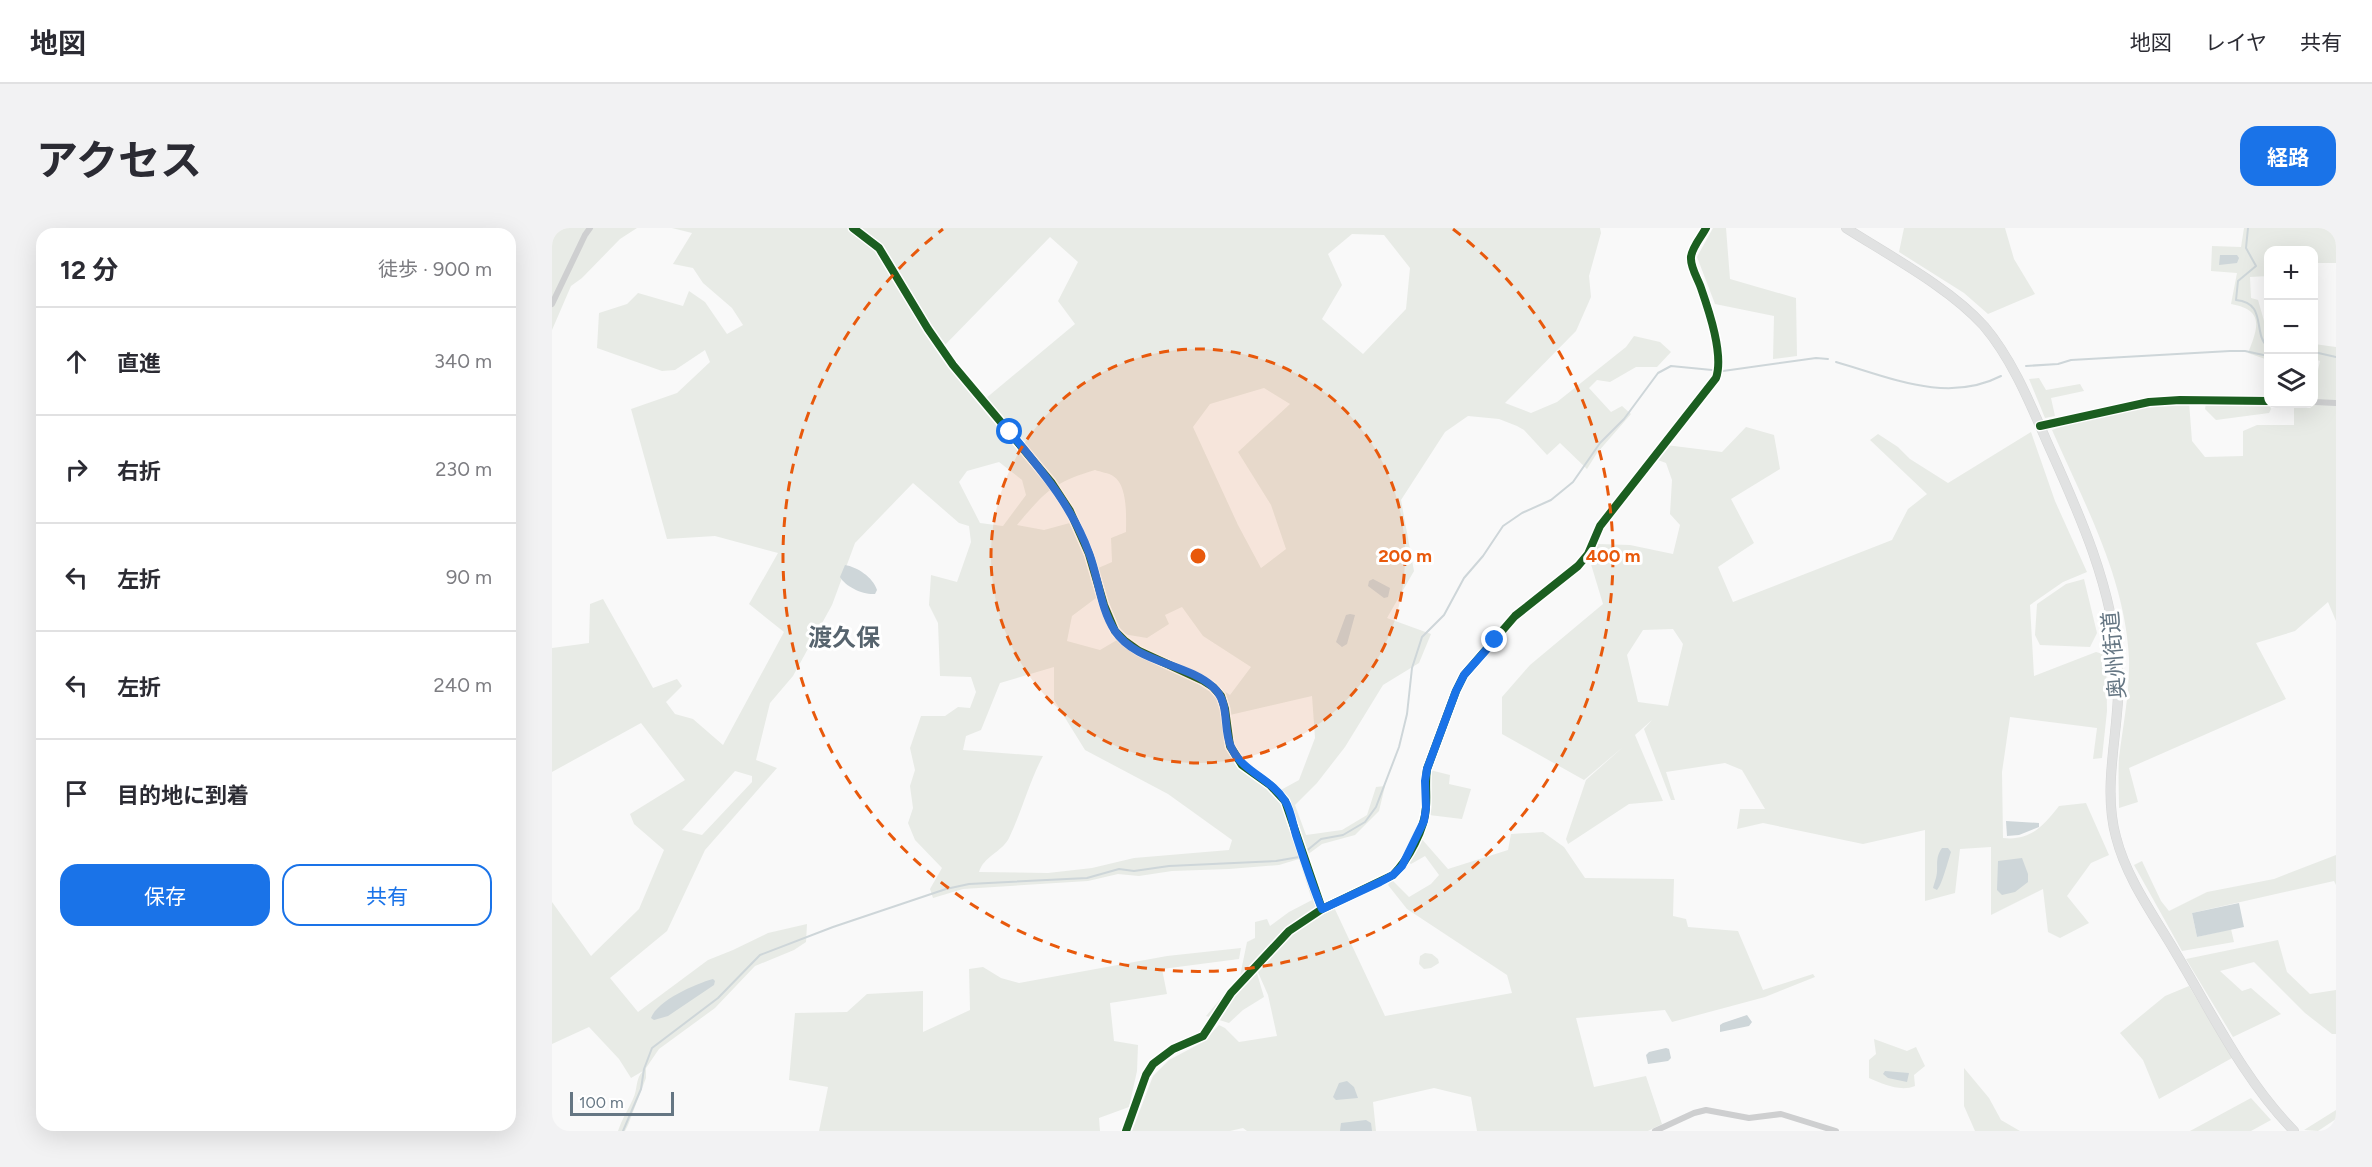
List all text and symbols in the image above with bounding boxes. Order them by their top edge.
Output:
text: 地図 [30,26,86,60]
text: 地図 [2130,30,2172,55]
text: レイヤ [2205,30,2267,55]
text: 共有 [2300,30,2342,55]
button: 経路 [2240,126,2336,186]
text: アクセス [36,135,202,186]
map controls [2264,246,2318,408]
button: + [2264,246,2318,300]
text: 12 分 [60,254,118,286]
text: 徒歩 · 900 m [378,257,492,281]
button: − [2264,300,2318,354]
icon: ahead [60,345,93,378]
text: 340 m [434,349,492,373]
text: 直進 [117,350,161,377]
button: layers [2264,354,2318,408]
route start [996,418,1022,444]
icon: right [60,453,93,486]
text: 230 m [435,457,492,481]
text: 右折 [117,458,161,485]
text: 200 m [1378,545,1432,567]
text: 400 m [1586,545,1640,567]
centre of rings [1188,546,1208,566]
icon: left [60,561,93,594]
text: 90 m [446,565,492,589]
text: 左折 [117,566,161,593]
street label: 奥州街道 [2097,610,2131,700]
district label: 渡久保 [808,623,880,652]
route end [1481,626,1507,652]
icon: left [60,669,93,702]
text: 240 m [434,673,492,697]
text: 左折 [117,674,161,701]
icon: arrive [60,777,93,810]
text: 目的地に到着 [117,782,249,809]
button: 保存 [60,864,270,926]
button: 共有 [282,864,492,926]
scale bar [570,1089,674,1116]
text: 100 m [579,1093,624,1112]

